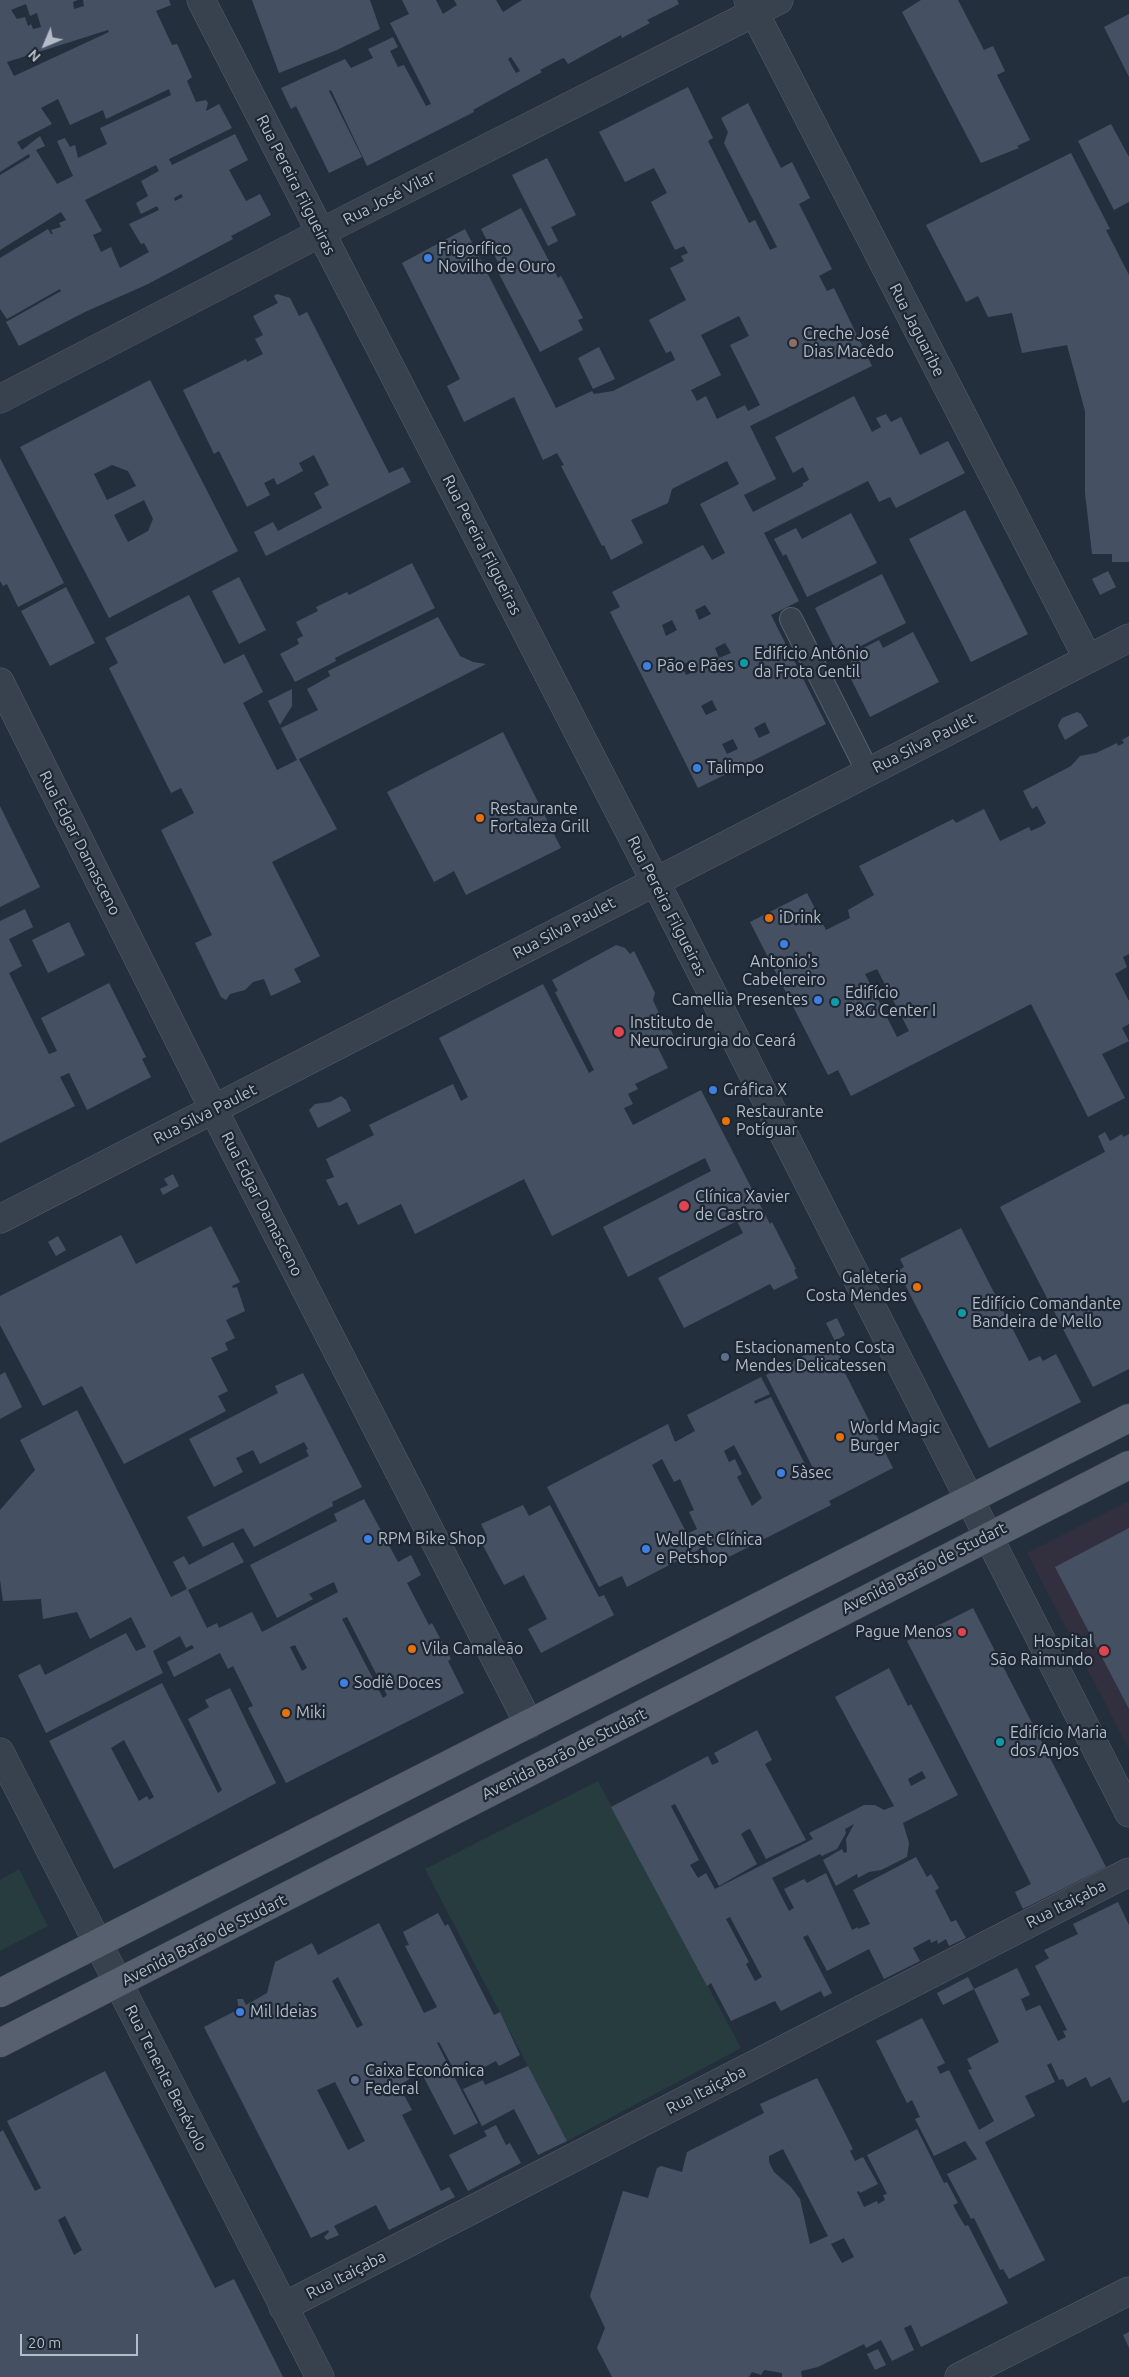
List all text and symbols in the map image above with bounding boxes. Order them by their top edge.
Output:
north arrow [20,20,70,70]
text: N [25,46,44,65]
street label: Rua Pereira Filgueiras [252,112,340,258]
street label: Rua José Vilar [340,167,438,229]
place label: Frigorífico Novilho de Ouro [438,239,556,277]
marker: Frigorífico Novilho de Ouro [422,252,434,264]
street label: Rua Jaguaribe [885,280,949,380]
place label: Creche José Dias Macêdo [803,324,894,362]
marker: Creche José Dias Macêdo [787,337,799,349]
street label: Rua Pereira Filgueiras [438,472,526,618]
place label: Edifício Antônio da Frota Gentil [754,644,869,682]
place label: Pão e Pães [657,656,734,676]
marker: Edifício Antônio da Frota Gentil [738,657,750,669]
marker: Pão e Pães [641,660,653,672]
street label: Rua Silva Paulet [869,709,979,777]
place label: Talimpo [707,758,764,778]
marker: Talimpo [691,762,703,774]
street label: Rua Edgar Damasceno [35,768,125,918]
place label: Restaurante Fortaleza Grill [490,799,589,837]
marker: Restaurante Fortaleza Grill [474,812,486,824]
street label: Rua Pereira Filgueiras [623,833,711,979]
street label: Rua Silva Paulet [510,893,618,963]
place label: iDrink [779,908,821,928]
marker: iDrink [763,912,775,924]
marker: Antonio's Cabelereiro [778,938,790,950]
place label: Antonio's Cabelereiro [742,952,826,990]
place label: Edifício P&G Center I [845,983,936,1021]
place label: Camellia Presentes [672,990,808,1010]
marker: Camellia Presentes [812,994,824,1006]
marker: Edifício P&G Center I [829,996,841,1008]
place label: Instituto de Neurocirurgia do Ceará [630,1013,796,1051]
marker: Instituto de Neurocirurgia do Ceará [612,1025,626,1039]
street label: Rua Silva Paulet [150,1080,260,1148]
place label: Gráfica X [723,1080,787,1100]
marker: Gráfica X [707,1084,719,1096]
place label: Restaurante Potíguar [736,1102,824,1140]
marker: Restaurante Potíguar [720,1115,732,1127]
street label: Rua Edgar Damasceno [217,1129,307,1279]
place label: Clínica Xavier de Castro [695,1187,790,1225]
marker: Clínica Xavier de Castro [677,1199,691,1213]
place label: Galeteria Costa Mendes [806,1268,907,1306]
marker: Galeteria Costa Mendes [911,1281,923,1293]
place label: Edifício Comandante Bandeira de Mello [972,1294,1121,1332]
marker: Edifício Comandante Bandeira de Mello [956,1307,968,1319]
place label: Estacionamento Costa Mendes Delicatessen [735,1338,895,1376]
marker: Estacionamento Costa Mendes Delicatessen [719,1351,731,1363]
place label: World Magic Burger [850,1418,940,1456]
marker: World Magic Burger [834,1431,846,1443]
place label: 5àsec [791,1463,831,1483]
marker: 5àsec [775,1467,787,1479]
street label: Avenida Barão de Studart [838,1518,1010,1618]
place label: RPM Bike Shop [378,1529,486,1549]
place label: Wellpet Clínica e Petshop [656,1530,762,1568]
marker: RPM Bike Shop [362,1533,374,1545]
marker: Wellpet Clínica e Petshop [640,1543,652,1555]
place label: Pague Menos [855,1622,952,1642]
marker: Pague Menos [956,1626,968,1638]
place label: Hospital São Raimundo [991,1632,1093,1670]
place label: Vila Camaleão [422,1639,523,1659]
marker: Vila Camaleão [406,1643,418,1655]
marker: Hospital São Raimundo [1097,1644,1111,1658]
place label: Sodiê Doces [354,1673,441,1693]
marker: Sodiê Doces [338,1677,350,1689]
place label: Miki [296,1703,326,1723]
street label: Avenida Barão de Studart [478,1704,650,1804]
marker: Miki [280,1707,292,1719]
place label: Edifício Maria dos Anjos [1010,1723,1107,1761]
marker: Edifício Maria dos Anjos [994,1736,1006,1748]
street label: Rua Itaiçaba [1023,1876,1109,1932]
street label: Avenida Barão de Studart [118,1890,290,1990]
street label: Rua Tenente Benévolo [121,2002,211,2154]
place label: Mil Ideias [250,2002,317,2022]
marker: Mil Ideias [234,2006,246,2018]
place label: Caixa Econômica Federal [365,2061,484,2099]
street label: Rua Itaiçaba [663,2062,749,2118]
marker: Caixa Econômica Federal [349,2074,361,2086]
street label: Rua Itaiçaba [303,2247,389,2303]
scale bar [22,2324,140,2356]
text: 20 m [28,2334,61,2351]

